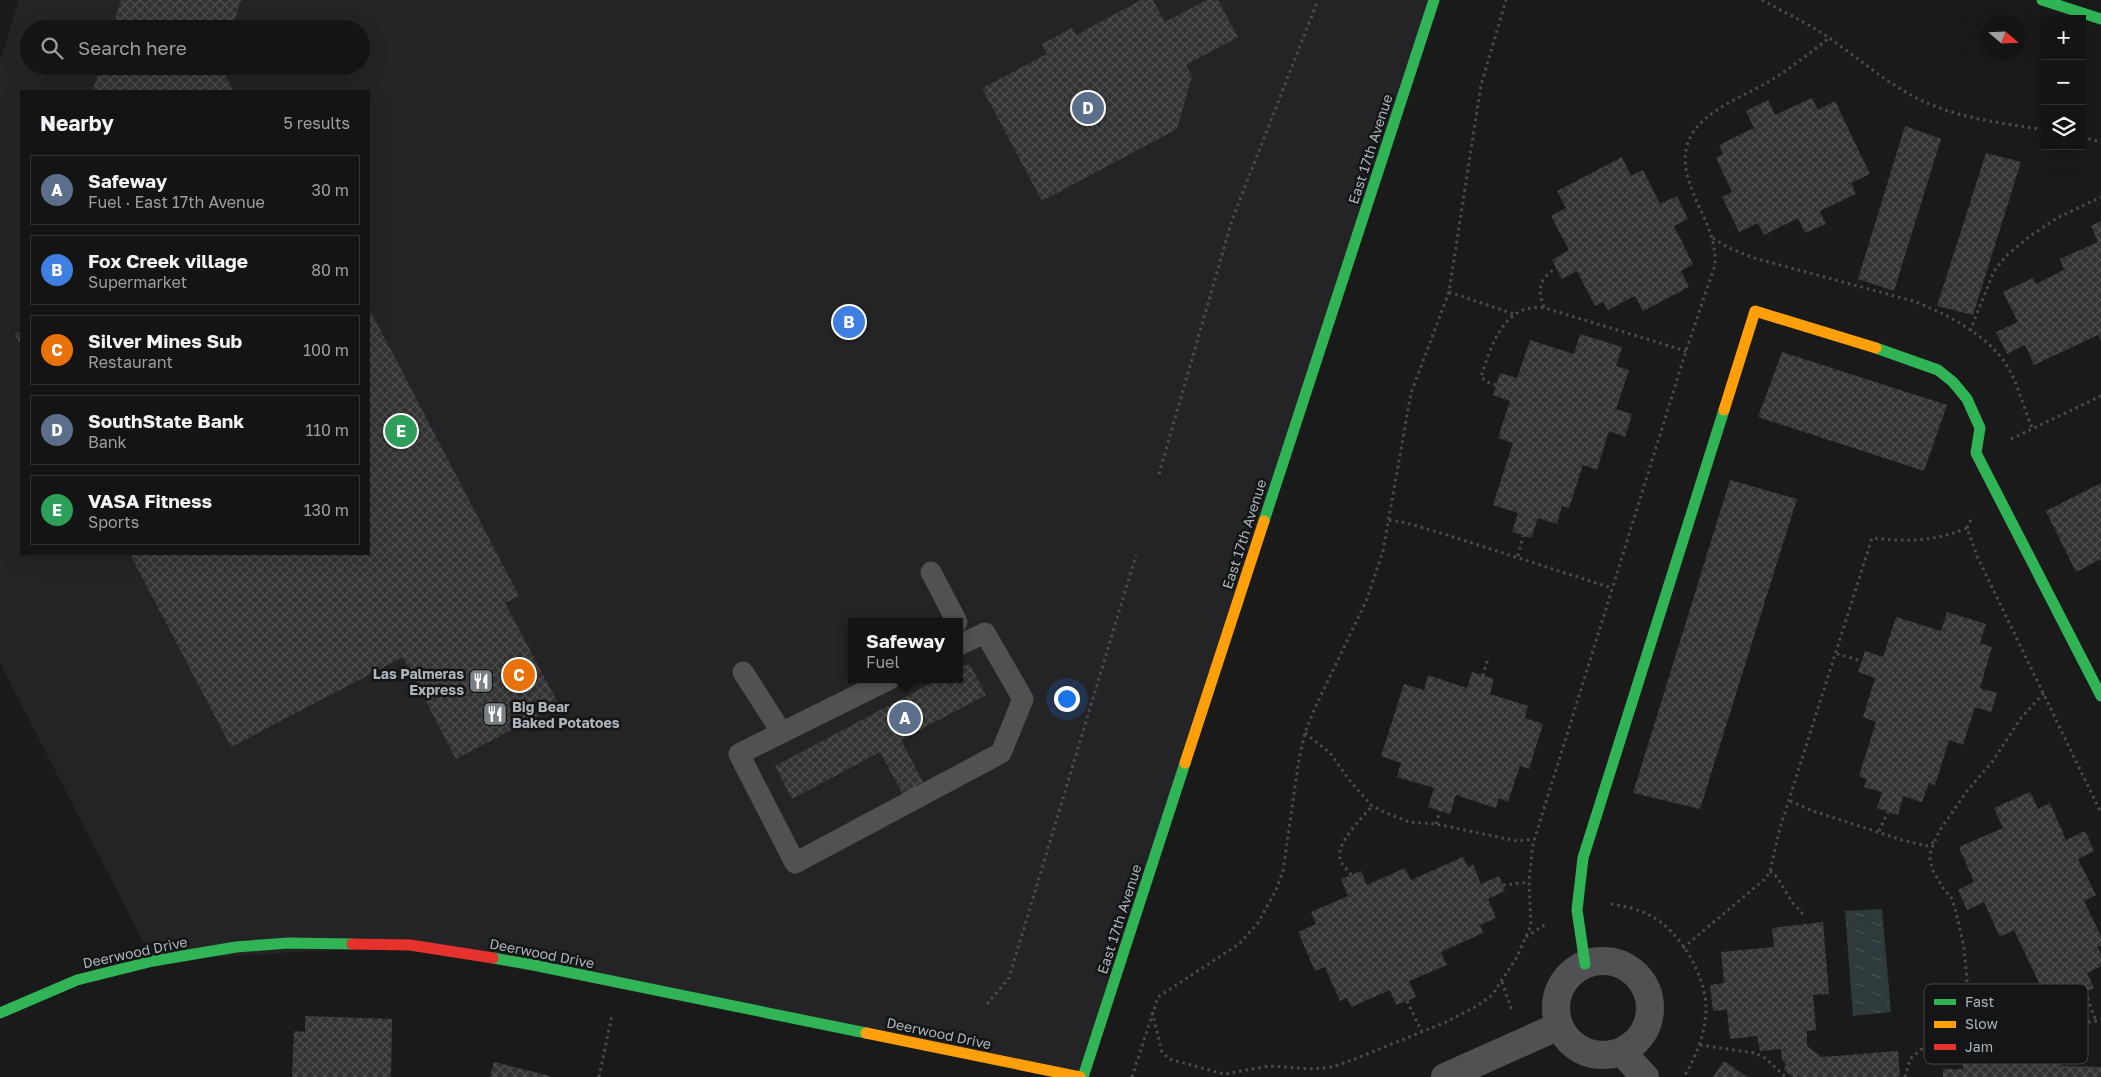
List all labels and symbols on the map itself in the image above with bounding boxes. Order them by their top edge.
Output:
north arrow [1981,15,2026,60]
pin: D [1072,89,1104,127]
street label: East 17th Avenue [1344,92,1396,206]
pin: B [833,303,865,341]
pin: E [385,412,417,450]
street label: East 17th Avenue [1218,477,1270,591]
pin: C [503,656,535,694]
place label: Las Palmeras Express [373,665,464,698]
restaurant icon: Las Palmeras Express [468,668,494,694]
your location [1054,686,1080,712]
place label: Big Bear Baked Potatoes [512,698,620,731]
pin: A [889,699,921,737]
restaurant icon: Big Bear Baked Potatoes [482,701,508,727]
street label: East 17th Avenue [1093,862,1145,976]
street label: Deerwood Drive [81,933,189,971]
street label: Deerwood Drive [488,934,596,972]
legend [1924,984,2088,1064]
text: Fast [1965,993,1994,1010]
street label: Deerwood Drive [885,1014,993,1052]
text: Slow [1965,1015,1998,1032]
text: Jam [1965,1038,1993,1055]

